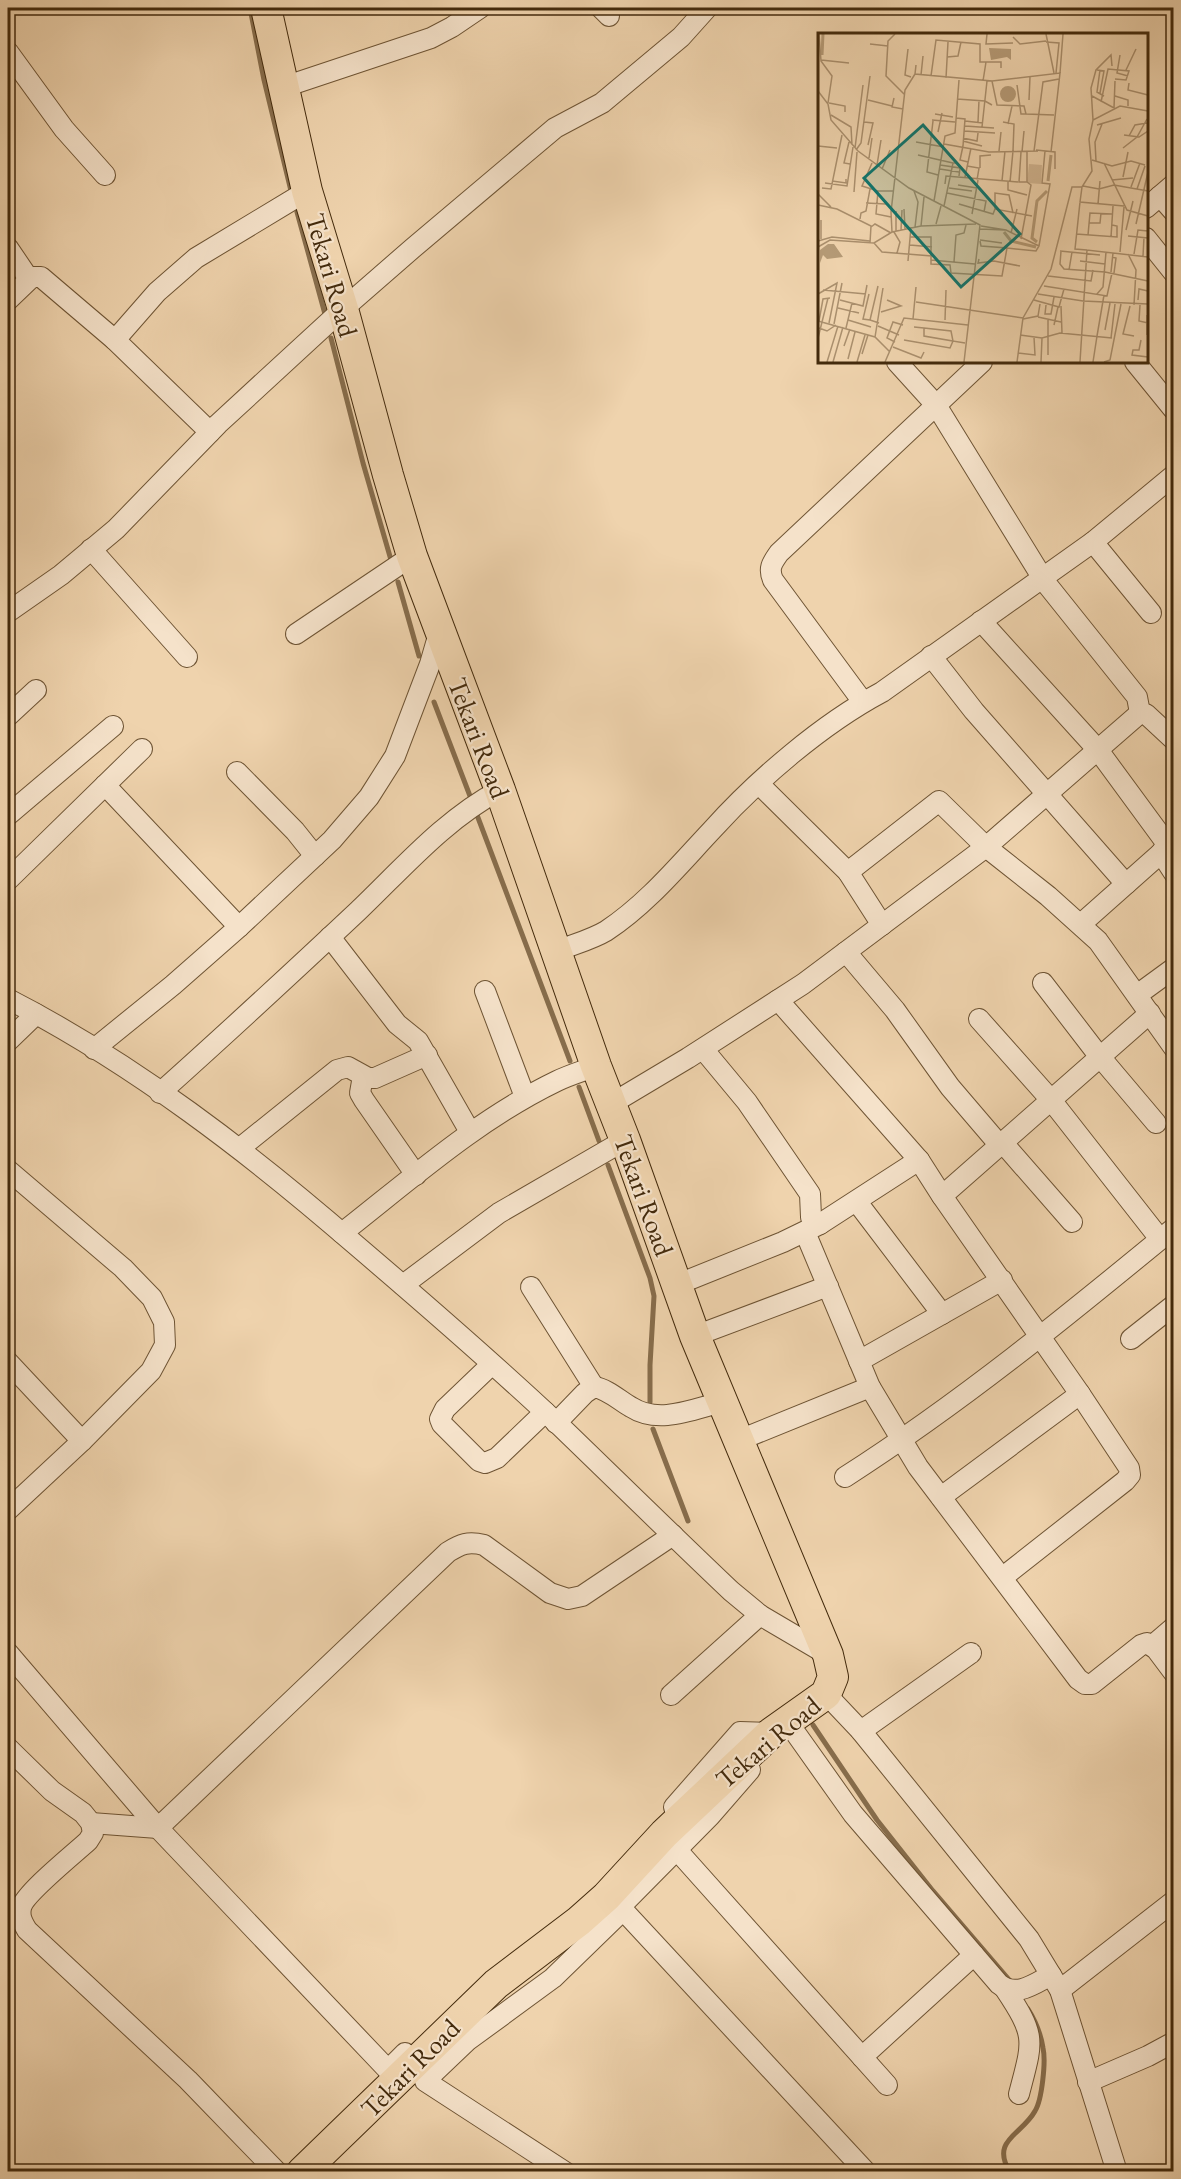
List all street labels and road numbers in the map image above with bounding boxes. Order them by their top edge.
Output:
street label: Tekari Road [298,209,366,341]
street label: Tekari Road [440,673,518,804]
street label: Tekari Road [606,1129,682,1261]
street label: Tekari Road [708,1688,828,1796]
street label: Tekari Road [353,2011,467,2125]

